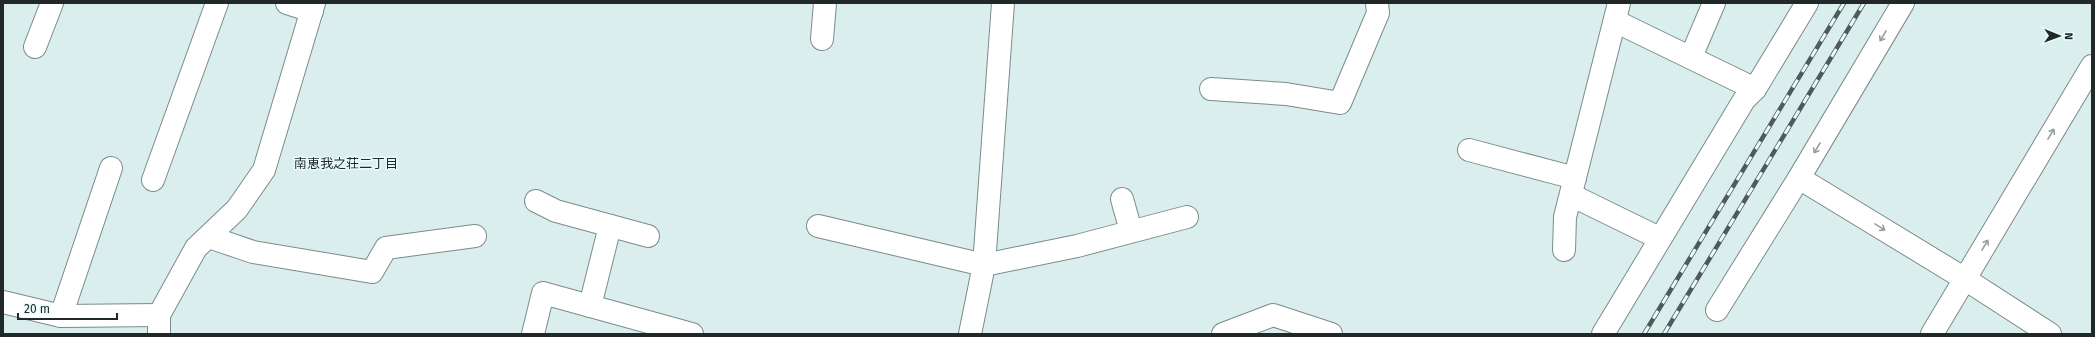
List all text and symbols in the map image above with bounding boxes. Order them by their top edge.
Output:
north arrow [2039,16,2079,56]
one-way arrow [1879,30,1887,42]
text: N [2062,32,2075,40]
one-way arrow [2048,128,2056,140]
one-way arrow [1812,142,1820,154]
district label: 南恵我之荘二丁目 [294,156,398,171]
one-way arrow [1874,224,1886,232]
one-way arrow [1981,239,1989,251]
scale bar [18,295,117,321]
text: 20 m [24,302,50,316]

